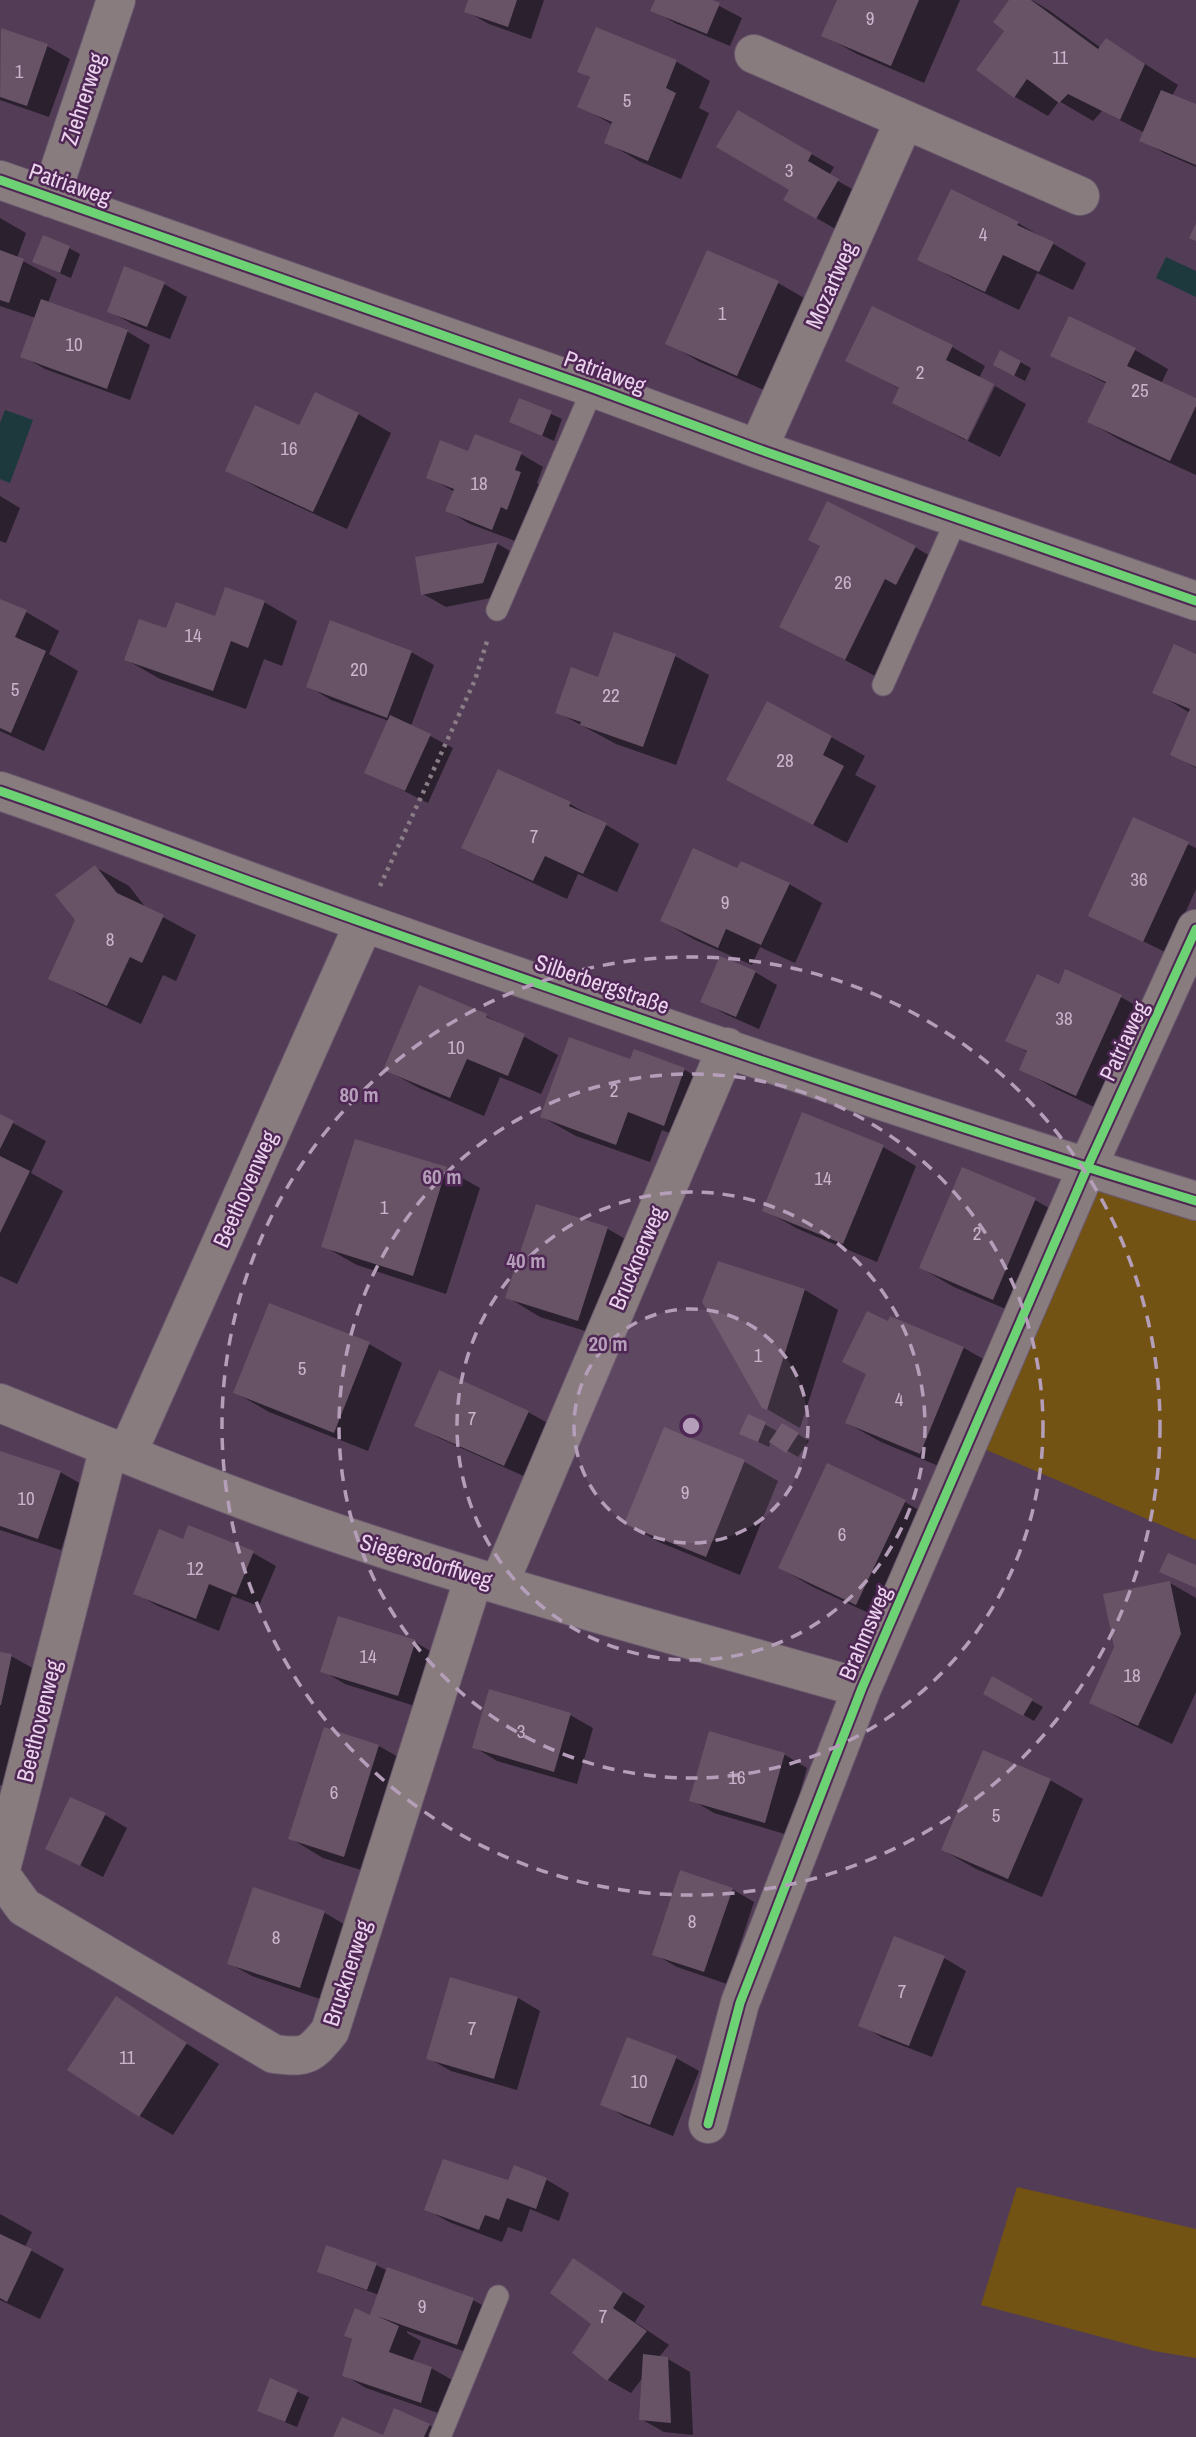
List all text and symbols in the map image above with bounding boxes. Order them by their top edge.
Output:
house number: 9 [866,5,874,31]
house number: 11 [1052,44,1068,70]
street label: Ziehrerweg [53,48,112,149]
house number: 1 [15,58,24,84]
house number: 5 [623,87,632,113]
street label: Patriaweg [25,155,116,212]
house number: 3 [785,157,793,183]
house number: 4 [979,221,988,247]
street label: Mozartweg [798,236,864,333]
house number: 1 [718,300,727,326]
house number: 10 [65,331,83,357]
street label: Patriaweg [560,342,651,401]
house number: 2 [916,359,924,385]
house number: 25 [1131,377,1149,403]
house number: 16 [280,435,298,461]
house number: 18 [470,470,488,496]
house number: 26 [834,569,852,595]
house number: 14 [184,622,202,648]
house number: 20 [350,656,368,682]
house number: 5 [11,676,20,702]
house number: 22 [602,682,620,708]
house number: 28 [776,747,794,773]
house number: 7 [530,823,539,849]
house number: 36 [1130,866,1148,892]
house number: 9 [721,889,729,915]
house number: 8 [106,926,114,952]
street label: Silberbergstraße [531,946,674,1021]
street label: Patriaweg [1092,995,1156,1086]
house number: 38 [1055,1005,1073,1031]
house number: 10 [447,1034,465,1060]
house number: 2 [610,1077,618,1103]
text: 80 m [339,1080,379,1109]
street label: Beethovenweg [205,1125,284,1252]
text: 60 m [422,1162,462,1191]
house number: 14 [814,1165,832,1191]
house number: 1 [380,1194,389,1220]
street label: Brucknerweg [601,1201,673,1315]
house number: 2 [973,1220,981,1246]
text: 40 m [506,1246,546,1275]
text: 20 m [588,1329,628,1358]
house number: 1 [754,1342,763,1368]
house number: 5 [298,1355,307,1381]
house number: 4 [895,1386,904,1412]
house number: 7 [468,1405,477,1431]
centre of rings [679,1414,703,1438]
house number: 9 [681,1479,689,1505]
house number: 10 [17,1485,35,1511]
house number: 6 [838,1521,846,1547]
street label: Siegersdorffweg [356,1526,497,1596]
house number: 12 [186,1555,204,1581]
street label: Brahmsweg [831,1580,898,1685]
house number: 14 [359,1643,377,1669]
street label: Beethovenweg [8,1656,69,1785]
house number: 18 [1123,1662,1141,1688]
house number: 3 [517,1718,525,1744]
house number: 16 [728,1764,746,1790]
house number: 6 [330,1779,338,1805]
house number: 5 [992,1802,1001,1828]
house number: 8 [688,1908,696,1934]
street label: Brucknerweg [315,1915,378,2030]
house number: 8 [272,1924,280,1950]
house number: 7 [898,1978,907,2004]
house number: 7 [468,2015,477,2041]
house number: 11 [119,2044,135,2070]
house number: 10 [630,2068,648,2094]
house number: 9 [418,2293,426,2319]
house number: 7 [599,2303,608,2329]

